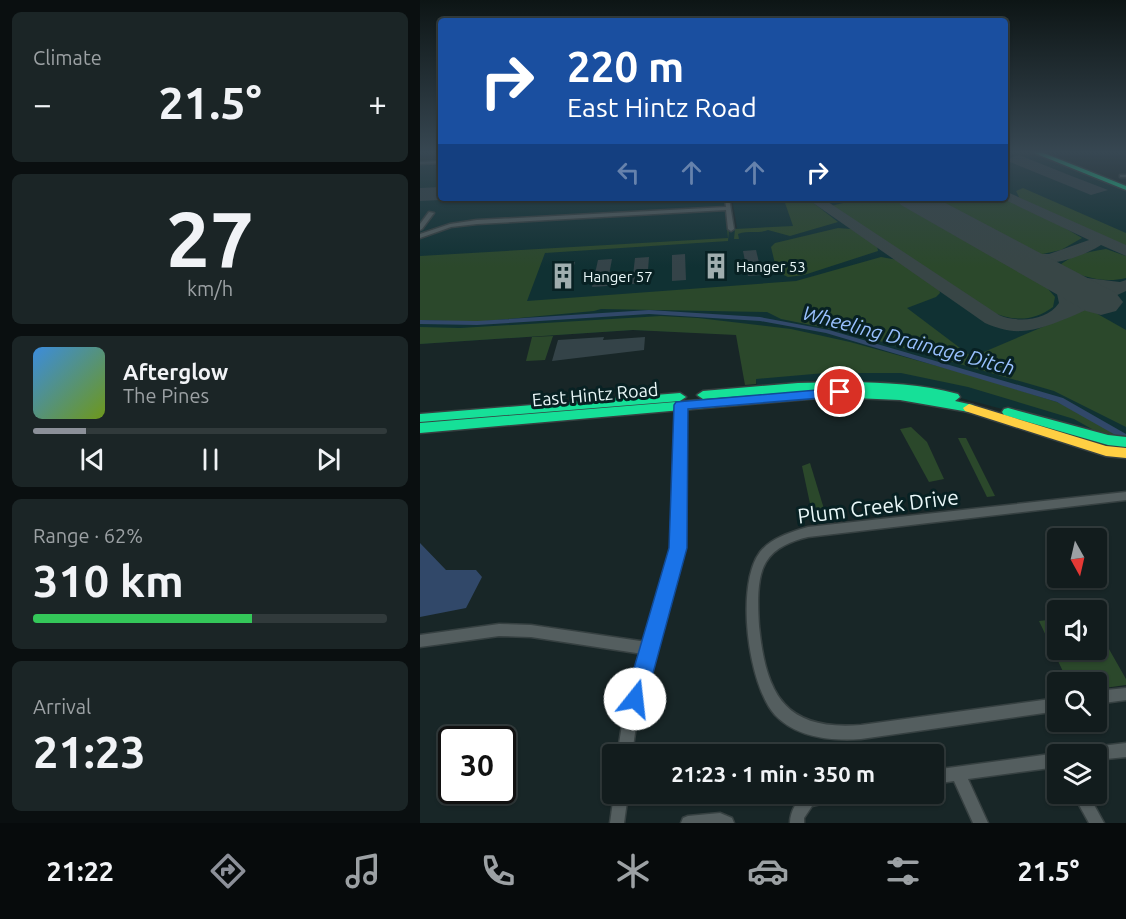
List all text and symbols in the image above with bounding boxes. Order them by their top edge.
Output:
icon: right [468,42,546,120]
text: 220 m [567,43,684,90]
text: Climate [33,46,102,69]
text: 21.5° [158,77,262,128]
text: − [33,85,52,122]
text: + [368,85,387,122]
text: East Hintz Road [567,92,757,122]
icon: left [612,156,645,189]
icon: ahead [675,156,708,189]
icon: ahead [738,156,771,189]
icon: right [801,156,834,189]
text: 27 [166,194,254,282]
building icon: Hanger 53 [701,251,731,281]
place label: Hanger 53 [736,258,806,275]
building icon: Hanger 57 [548,261,578,291]
place label: Hanger 57 [583,268,653,285]
text: km/h [187,277,233,300]
water label: Wheeling Drainage Ditch [801,301,1017,379]
text: Afterglow [123,359,228,384]
pin [814,366,865,417]
icon: arrive [823,375,856,408]
street label: East Hintz Road [531,379,659,409]
text: The Pines [123,384,209,407]
icon: previous [76,443,109,476]
icon: pause [194,443,227,476]
icon: next [312,443,345,476]
street label: Plum Creek Drive [796,484,960,528]
text: Range · 62% [33,524,143,547]
north arrow [1047,528,1107,588]
map controls [1047,528,1107,804]
text: 310 km [33,555,184,606]
button: sound [1047,600,1107,660]
position arrow [603,667,667,731]
button: search [1047,672,1107,732]
text: Arrival [33,695,91,718]
text: 21:23 [33,726,146,777]
speed limit sign: 30 [438,726,516,804]
button: layers [1047,744,1107,804]
text: 21:23 · 1 min · 350 m [671,761,875,786]
icon: directions [207,850,249,892]
icon: music [342,850,384,892]
icon: phone [477,850,519,892]
icon: climate [612,850,654,892]
icon: car [747,850,789,892]
icon: filters [882,850,924,892]
text: 21:22 [47,856,114,886]
text: 21.5° [1018,856,1079,886]

